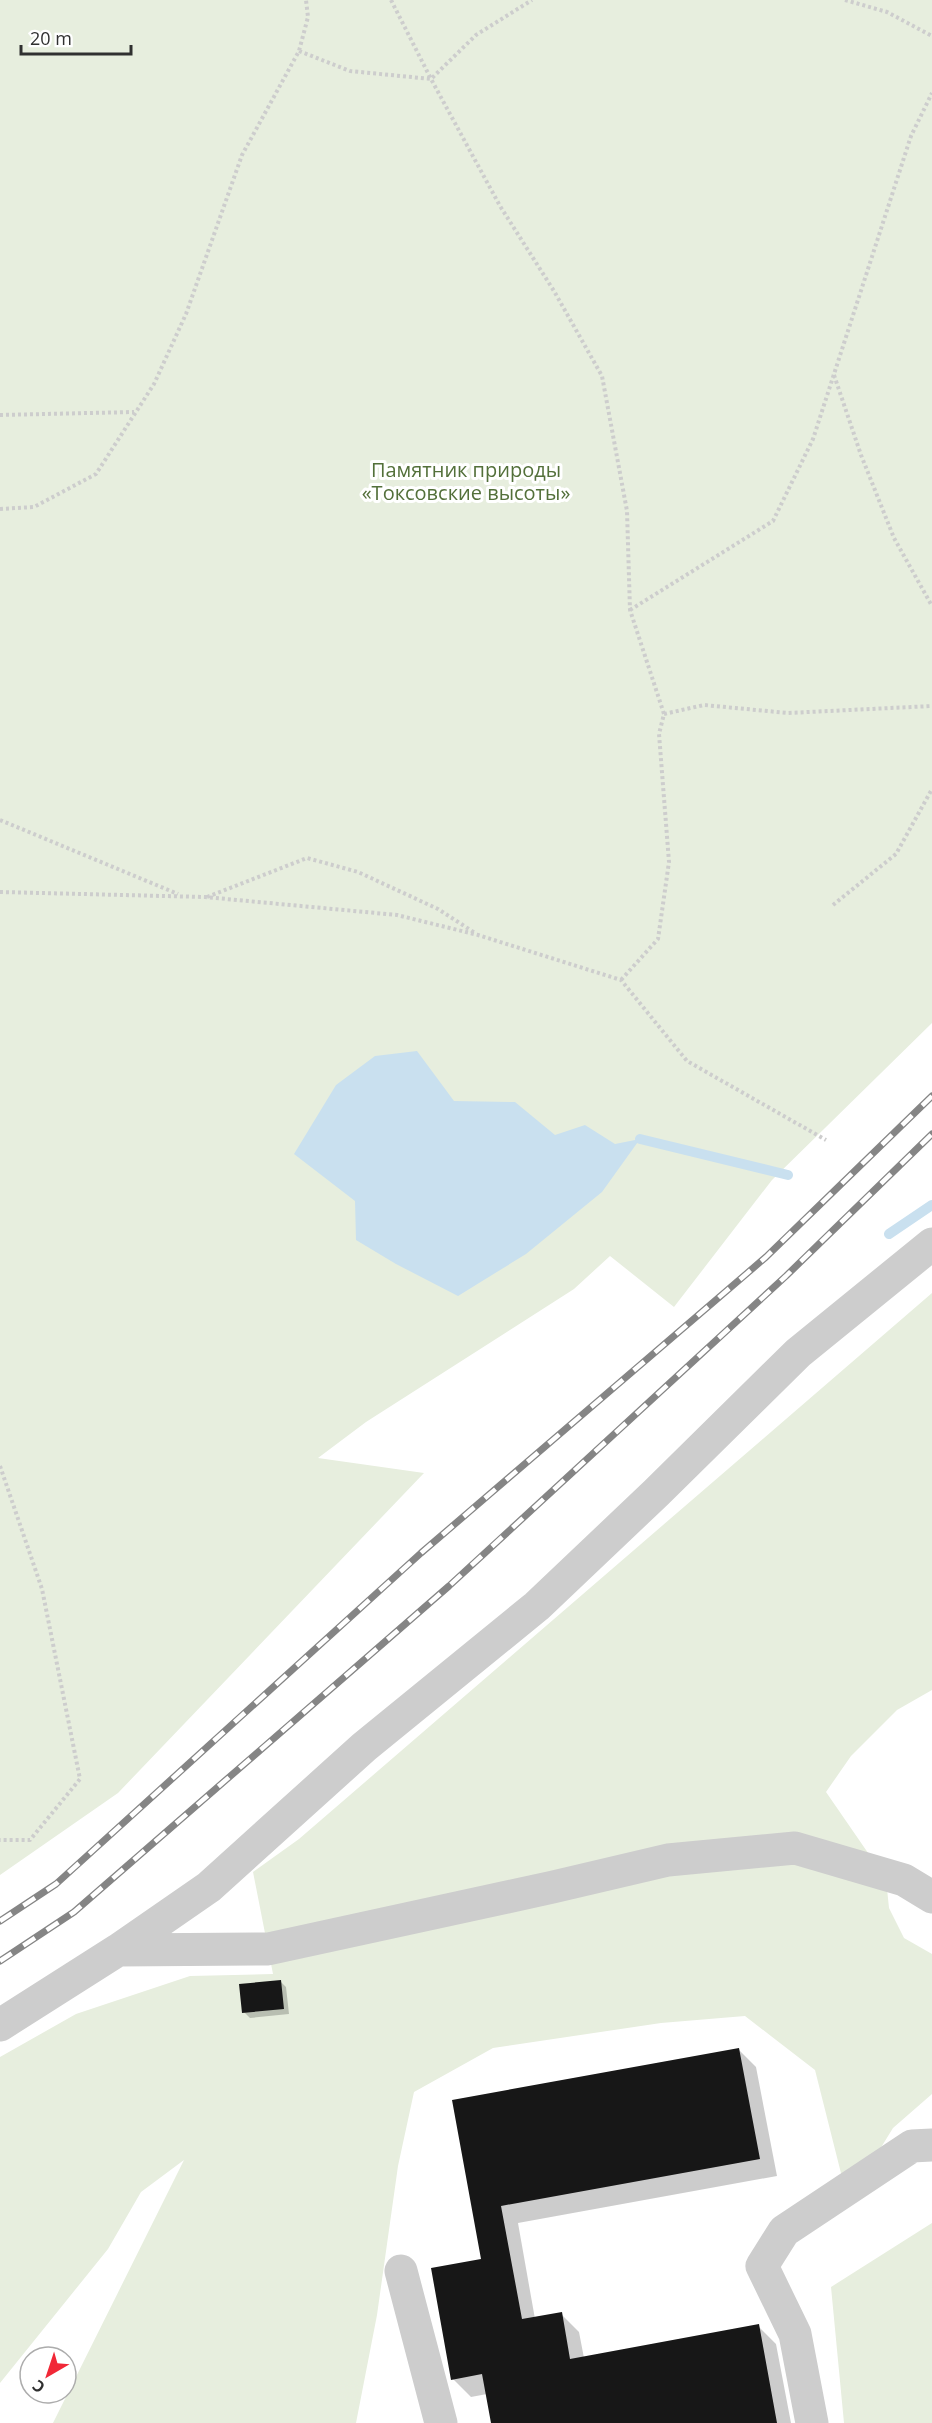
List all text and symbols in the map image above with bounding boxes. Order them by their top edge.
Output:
scale bar [21,18,130,56]
text: 20 m [30,26,72,50]
park label: Памятник природы «Токсовские высоты» [362,456,570,506]
north arrow [18,2345,78,2405]
text: С [28,2375,49,2398]

